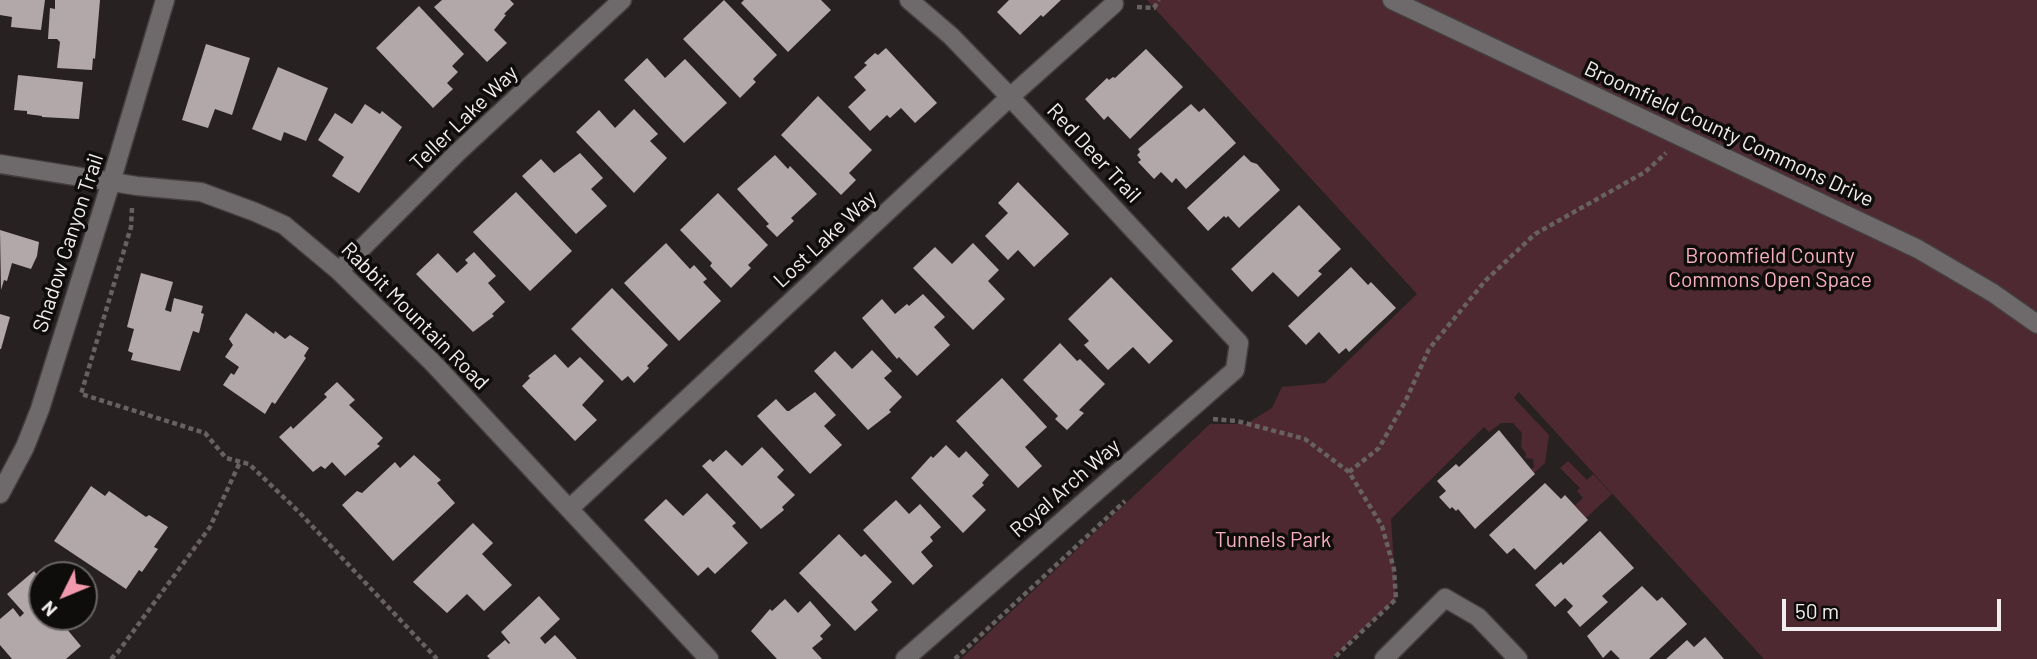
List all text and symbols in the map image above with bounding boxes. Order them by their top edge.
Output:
street label: Broomfield County Commons Drive [1580,56,1878,212]
street label: Teller Lake Way [405,60,523,176]
street label: Red Deer Trail [1042,98,1146,208]
street label: Shadow Canyon Trail [27,151,109,335]
street label: Lost Lake Way [768,185,882,293]
street label: Rabbit Mountain Road [336,237,494,395]
park label: Broomfield County Commons Open Space [1668,243,1872,293]
street label: Royal Arch Way [1005,433,1125,543]
park label: Tunnels Park [1215,527,1331,553]
north arrow [28,561,98,631]
scale bar [1785,586,2004,630]
text: N [36,597,61,622]
text: 50 m [1795,598,1839,623]

